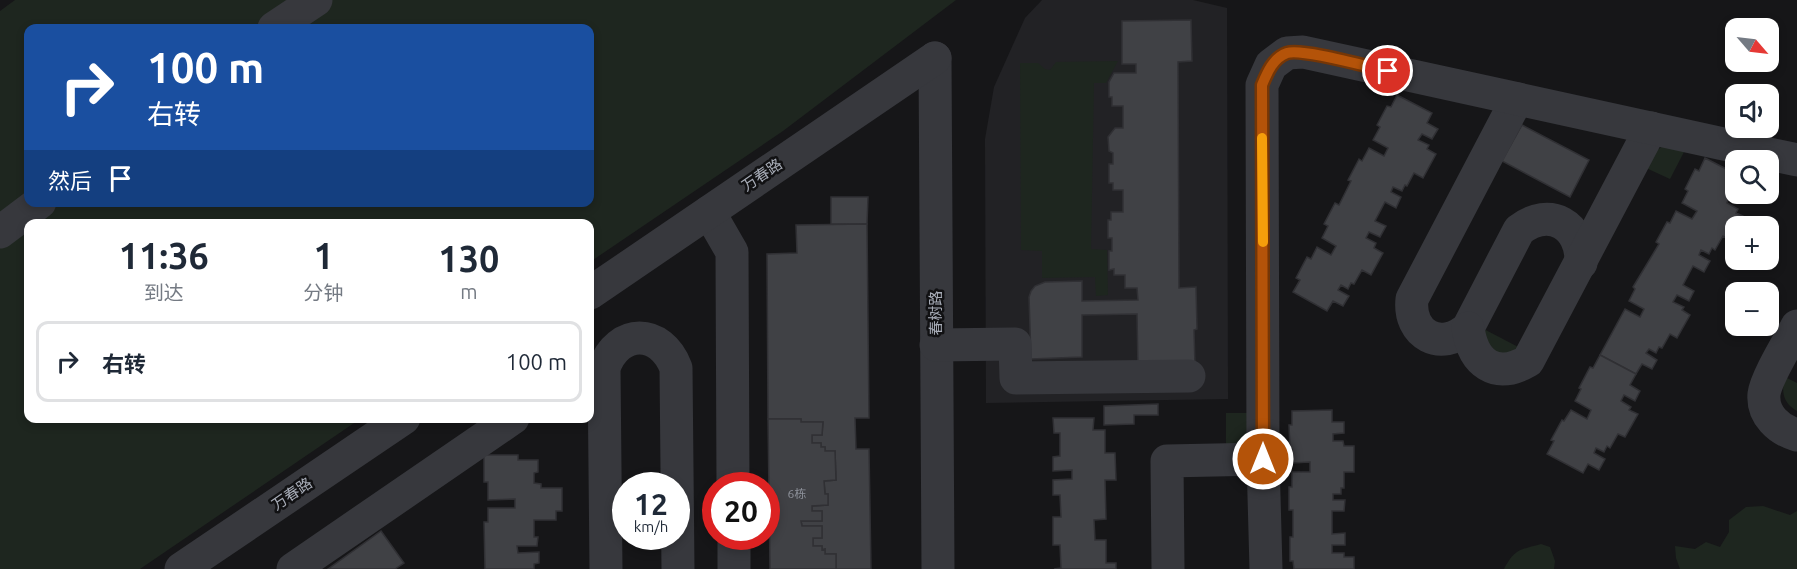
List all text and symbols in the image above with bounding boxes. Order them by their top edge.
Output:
north arrow [1725,18,1779,72]
map controls [1725,18,1779,336]
text: 100 m [147,44,264,91]
pin [1362,45,1413,96]
icon: right [48,48,126,126]
icon: arrive [1371,54,1404,87]
button: sound [1725,84,1779,138]
text: 右转 [147,99,201,129]
button: search [1725,150,1779,204]
street label: 万春路 [738,155,785,194]
icon: arrive [104,162,137,195]
text: 然后 [48,168,92,193]
button: + [1725,216,1779,270]
text: 11:36 [119,235,209,276]
text: 1 [313,235,334,276]
text: 130 [438,238,499,279]
text: m [460,280,477,303]
text: 到达 [144,281,184,304]
text: 分钟 [304,281,344,304]
button: − [1725,282,1779,336]
street label: 春树路 [927,290,944,336]
icon: right [51,345,84,378]
text: 100 m [506,349,567,374]
text: 右转 [102,351,146,376]
position arrow [1231,427,1295,491]
speed limit sign: 20 [702,472,780,550]
street label: 万春路 [268,474,315,513]
text: 12 [634,487,668,521]
house number: 6栋 [788,487,806,500]
text: km/h [634,518,668,535]

